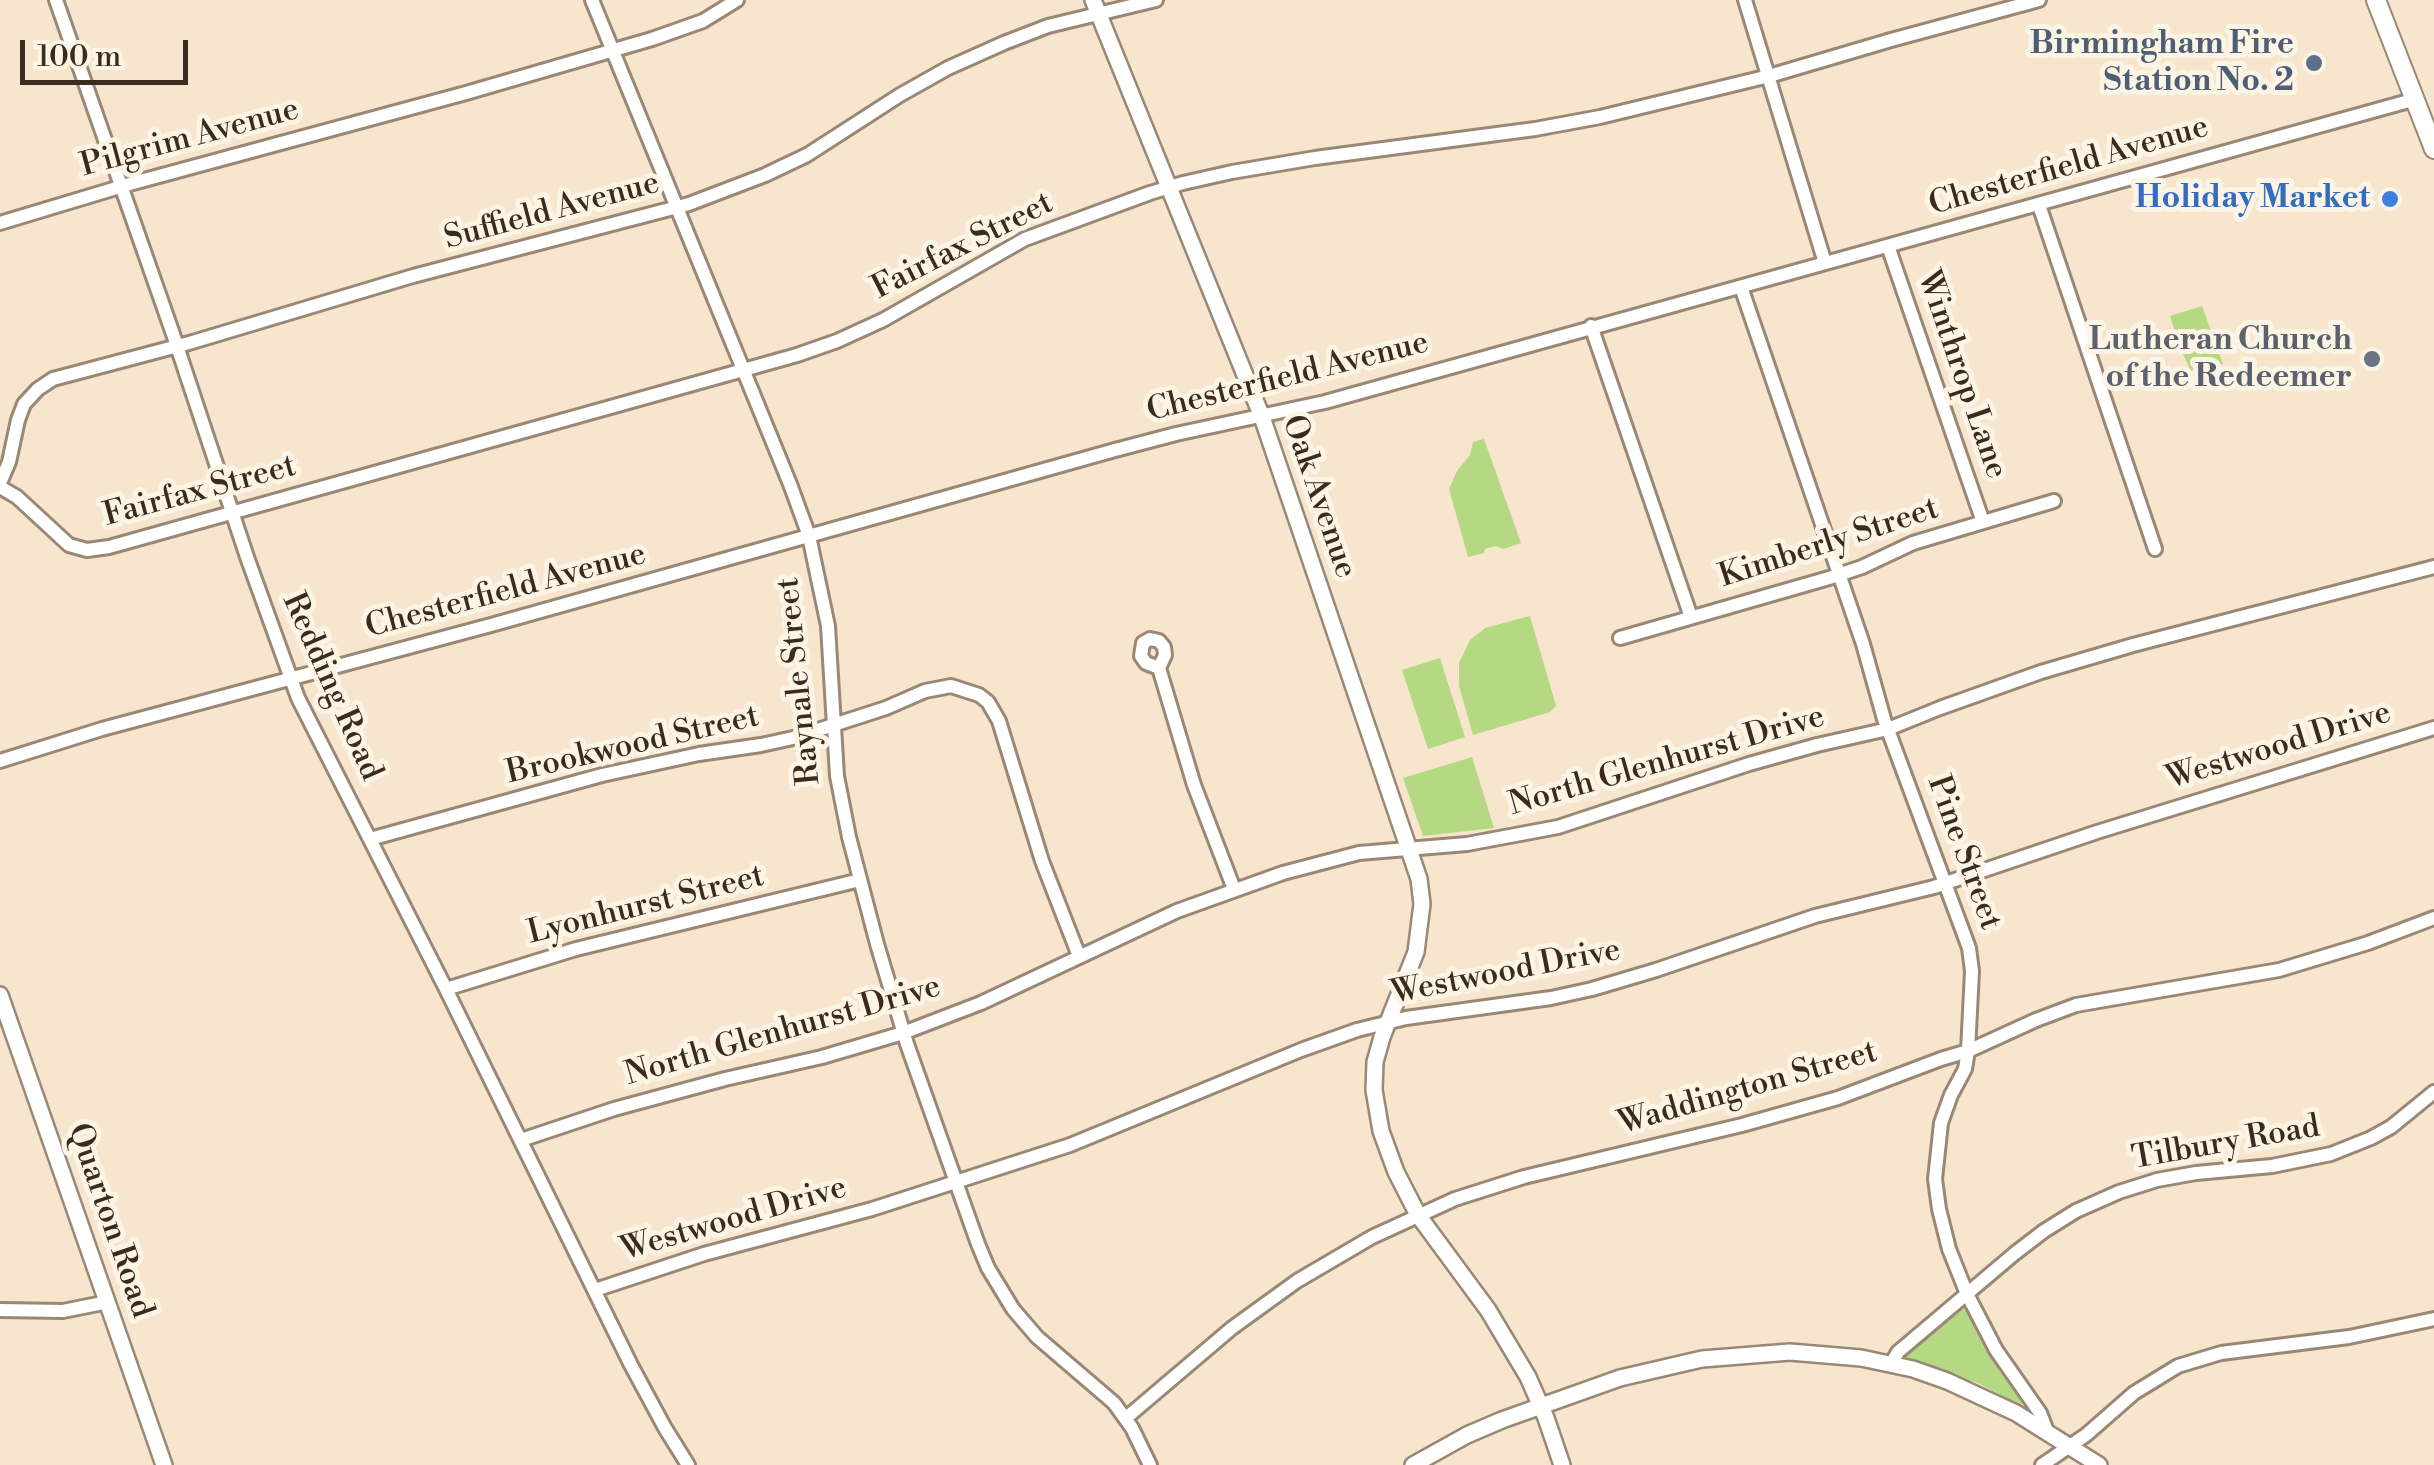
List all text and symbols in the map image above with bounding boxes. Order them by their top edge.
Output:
scale bar [25,20,192,82]
place label: Birmingham Fire Station No. 2 [2030,26,2294,101]
text: 100 m [37,38,121,76]
marker: Birmingham Fire Station No. 2 [2303,52,2325,74]
street label: Pilgrim Avenue [77,91,303,187]
street label: Chesterfield Avenue [1925,109,2213,225]
street label: Suffield Avenue [440,165,664,259]
place label: Holiday Market [2135,180,2370,218]
street label: Fairfax Street [866,185,1060,309]
marker: Holiday Market [2379,188,2401,210]
street label: Winthrop Lane [1907,266,2015,484]
place label: Lutheran Church of the Redeemer [2089,322,2352,397]
street label: Chesterfield Avenue [1143,324,1433,432]
marker: Lutheran Church of the Redeemer [2361,348,2383,370]
street label: Oak Avenue [1272,410,1364,584]
street label: Fairfax Street [99,448,301,536]
street label: Kimberly Street [1715,490,1943,598]
street label: Chesterfield Avenue [362,536,650,648]
street label: Raynale Street [770,575,830,787]
street label: Redding Road [273,587,389,787]
street label: Westwood Drive [2162,695,2396,799]
street label: Brookwood Street [503,698,763,794]
street label: North Glenhurst Drive [1505,699,1829,825]
street label: Pine Street [1917,771,2009,935]
street label: Lyonhurst Street [524,858,768,954]
street label: Westwood Drive [1388,932,1624,1014]
street label: North Glenhurst Drive [621,969,945,1095]
street label: Waddington Street [1614,1034,1882,1144]
street label: Tilbury Road [2129,1109,2323,1179]
street label: Quarton Road [58,1119,160,1323]
street label: Westwood Drive [617,1169,851,1271]

